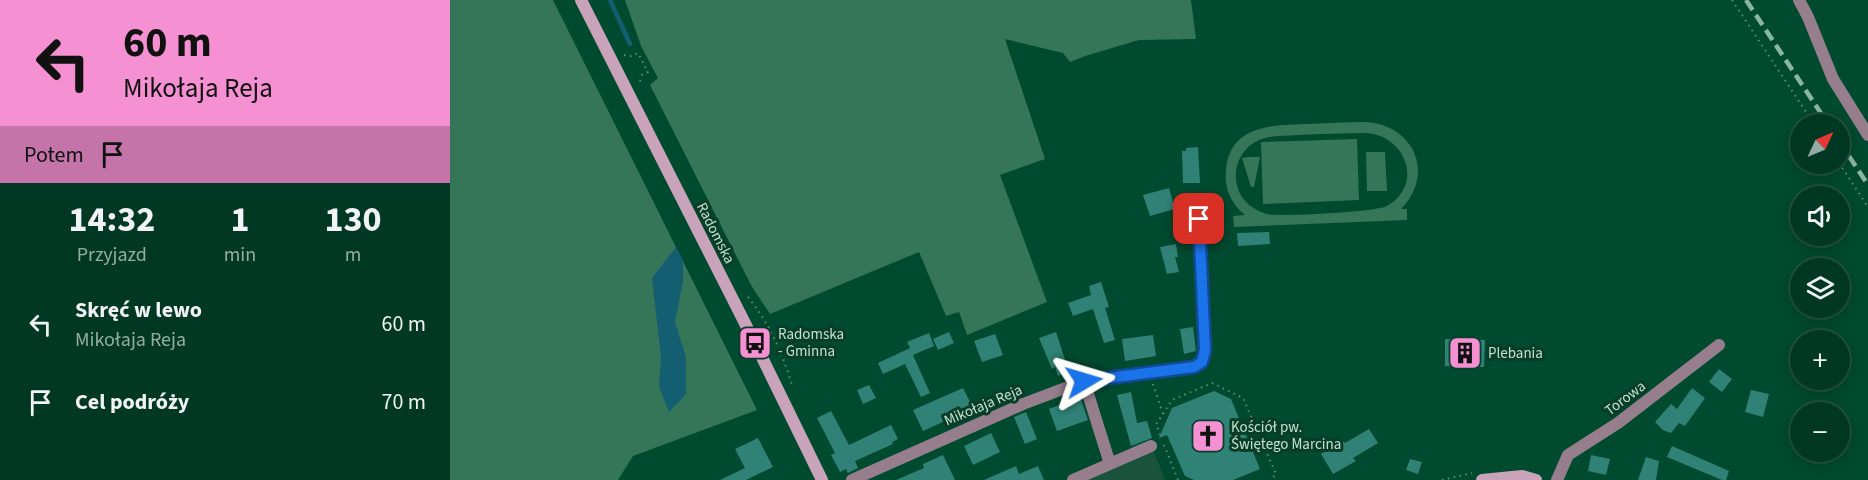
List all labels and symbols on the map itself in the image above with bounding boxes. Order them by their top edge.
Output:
north arrow [1790,114,1850,174]
pin [1173,193,1224,244]
street label: Radomska [691,199,740,267]
place label: Radomska - Gminna [778,324,844,362]
bus stop icon: Radomska - Gminna [737,325,773,361]
building icon: Plebania [1447,335,1483,371]
place label: Plebania [1488,343,1543,364]
position arrow [1052,349,1116,413]
street label: Torowa [1600,376,1650,421]
street label: Mikołaja Reja [941,380,1026,431]
place label: Kościół pw. Świętego Marcina [1231,417,1341,455]
church icon: Kościół pw. Świętego Marcina [1190,418,1226,454]

